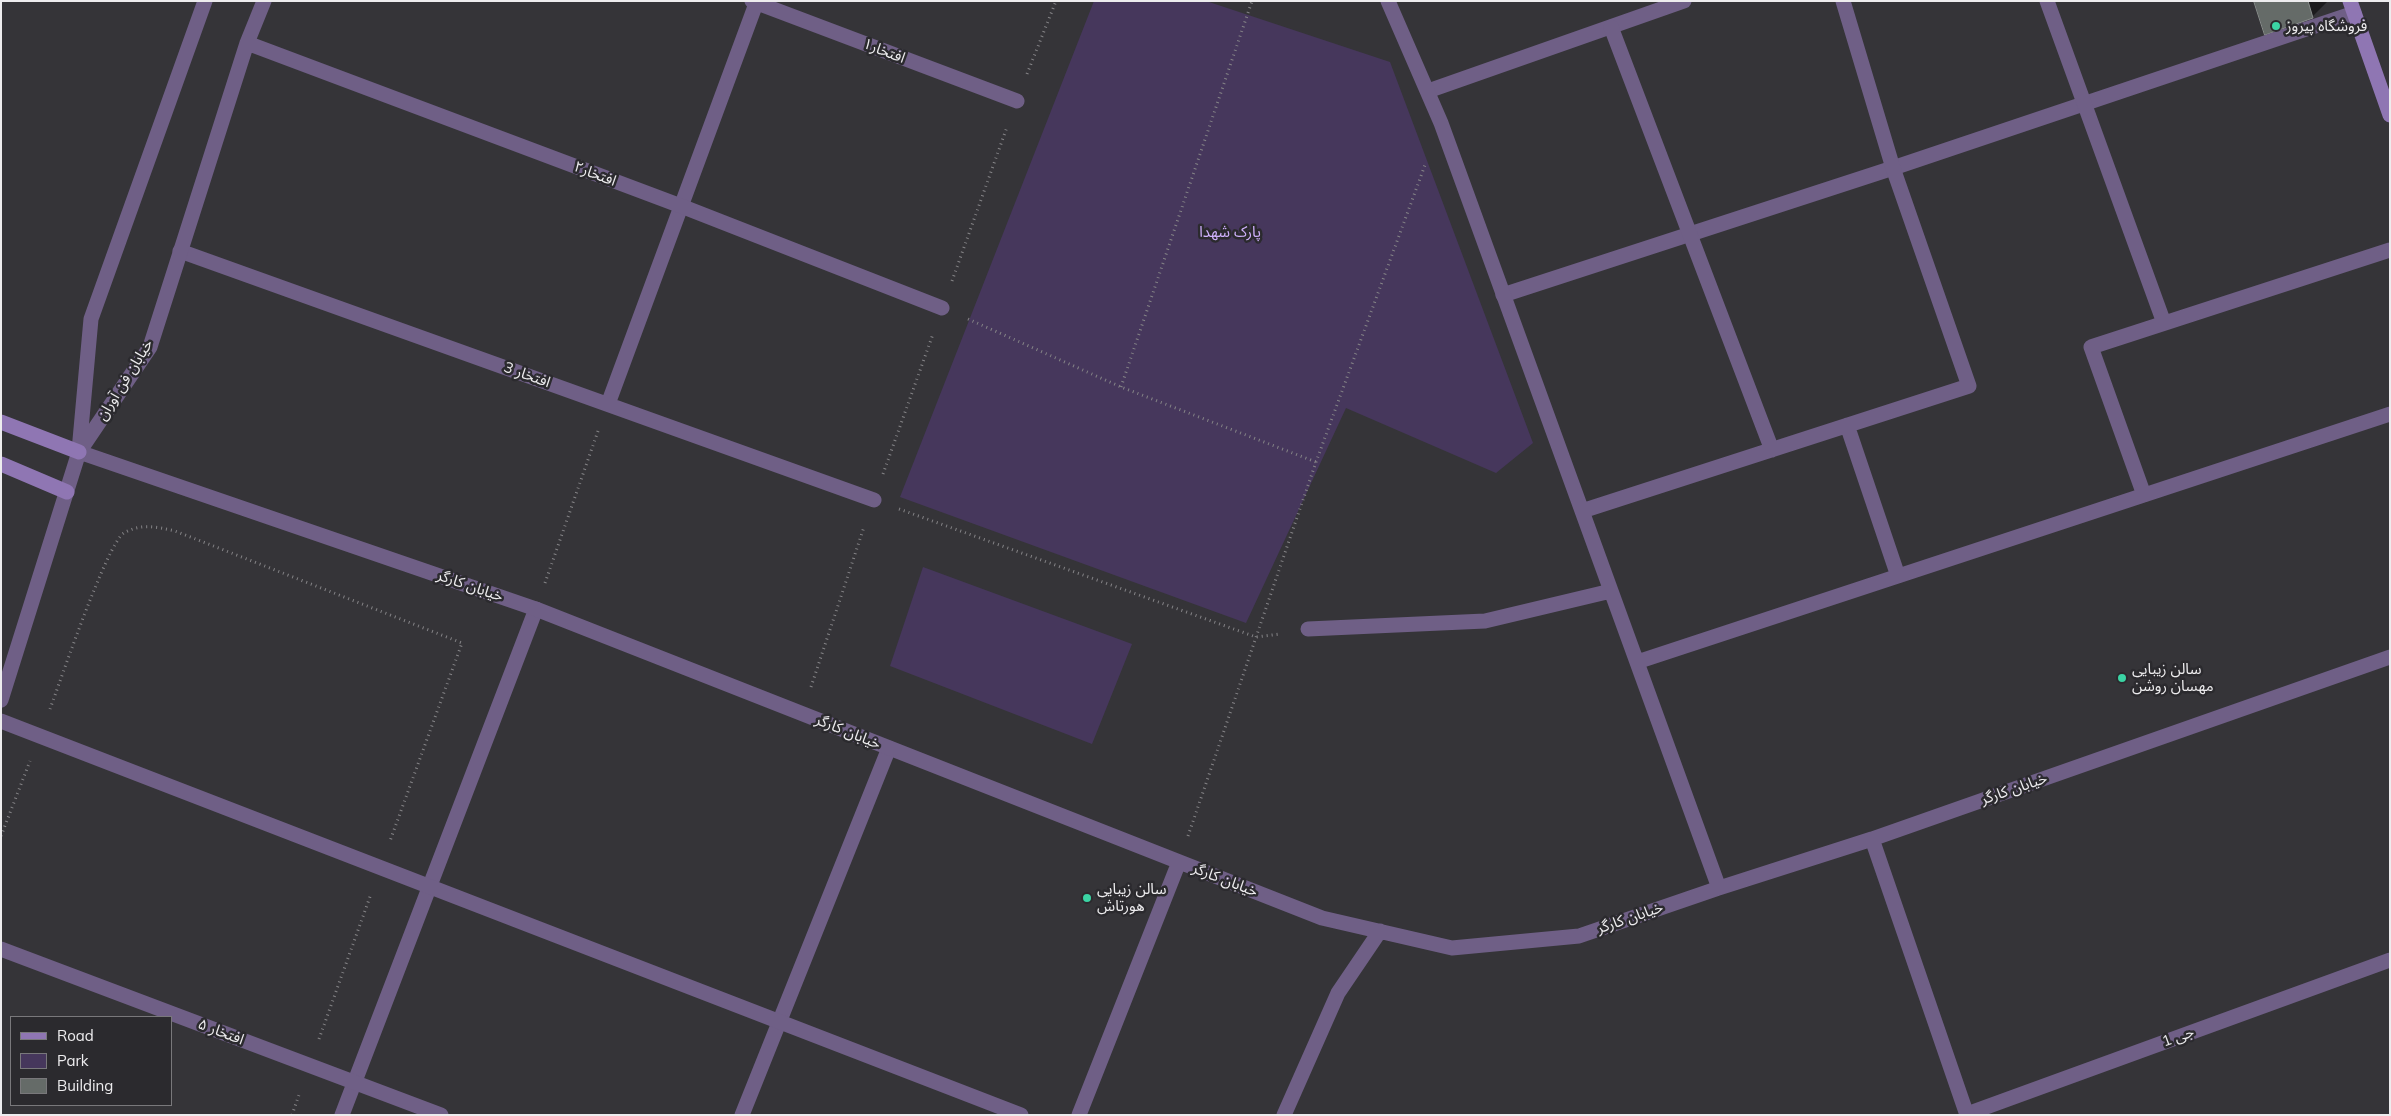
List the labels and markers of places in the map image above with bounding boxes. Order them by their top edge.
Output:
place label: فروشگاه پیروز [2286,17,2367,35]
marker: فروشگاه پیروز [2270,20,2282,32]
place label: سالن زیبایی مهسان روشن [2132,660,2214,695]
marker: سالن زیبایی مهسان روشن [2116,672,2128,684]
place label: سالن زیبایی هورتاش [1097,880,1166,915]
marker: سالن زیبایی هورتاش [1081,892,1093,904]

